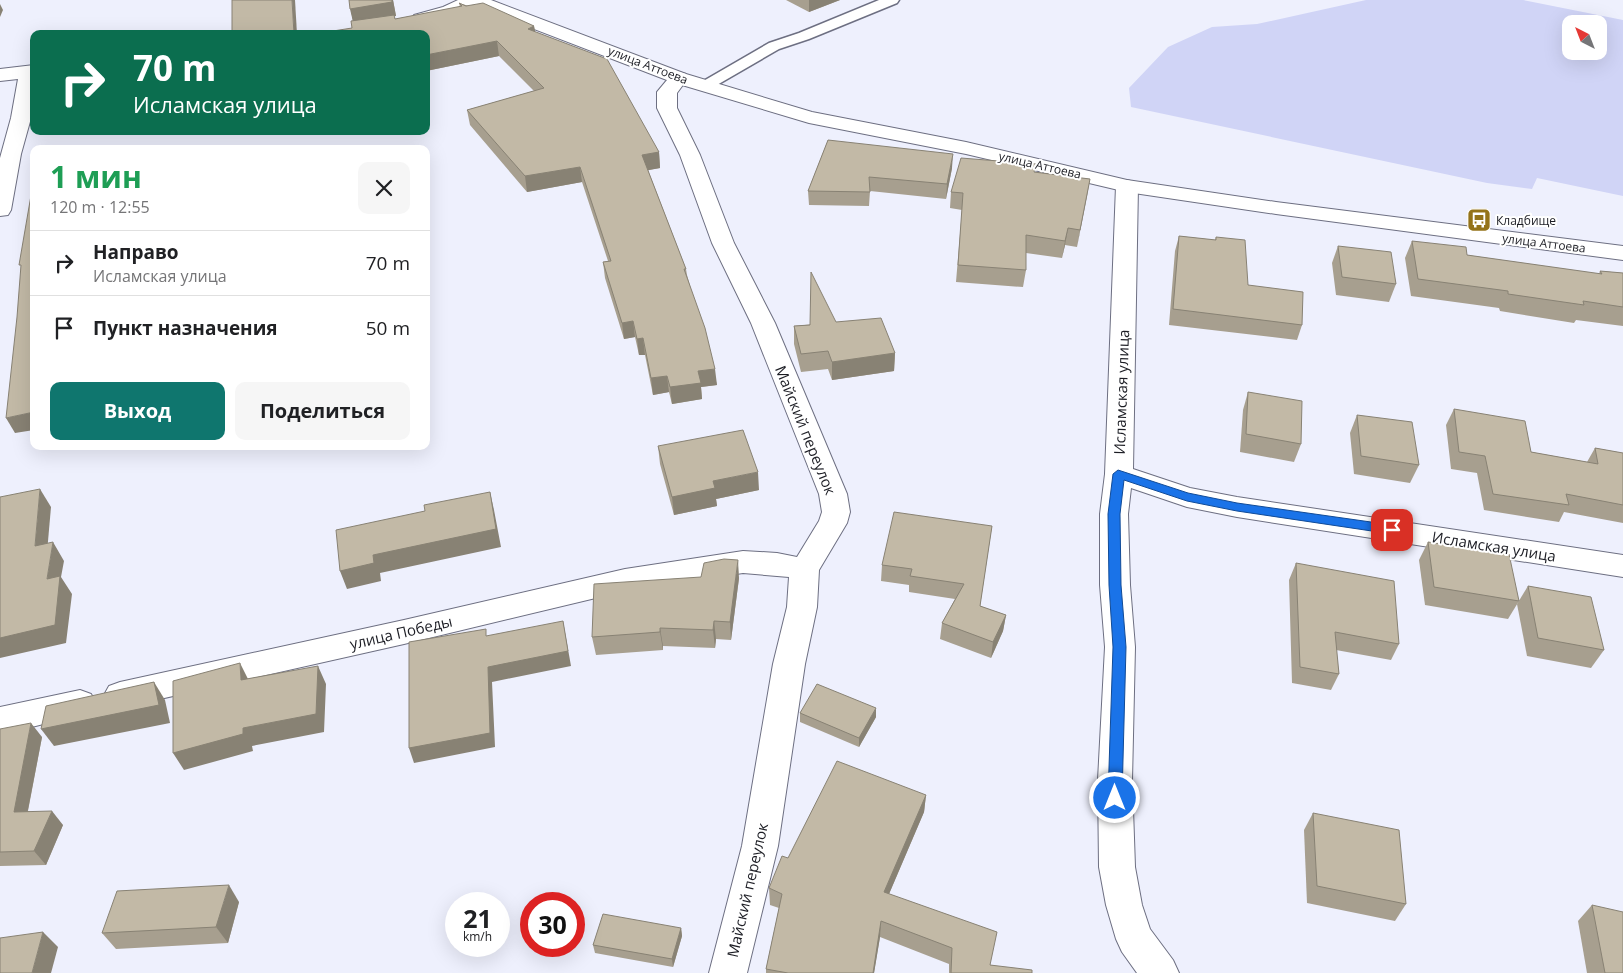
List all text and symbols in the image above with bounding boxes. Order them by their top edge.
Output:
north arrow [1562,15,1608,60]
map controls [1562,15,1607,60]
street label: улица Аттоева [606,42,690,88]
text: 70 m [133,44,216,91]
icon: right [50,50,115,115]
text: Исламская улица [133,89,317,119]
street label: улица Аттоева [997,147,1083,183]
text: 1 мин [50,156,142,197]
button: close [358,162,410,214]
text: 120 m · 12:55 [50,196,150,218]
bus stop icon: Кладбище [1466,207,1492,233]
place label: Кладбище [1496,212,1556,229]
street label: улица Аттоева [1501,229,1587,257]
text: Направо [93,239,179,265]
icon: right [50,249,78,277]
text: 70 m [366,250,410,276]
text: Исламская улица [93,265,227,287]
icon: arrive [50,314,78,342]
text: Пункт назначения [93,315,278,341]
text: 50 m [366,315,410,341]
street label: Исламская улица [1109,329,1133,455]
street label: Майский переулок [771,363,841,498]
button: Выход [50,382,225,440]
button: Поделиться [235,382,410,440]
pin [1371,509,1413,551]
icon: arrive [1378,516,1406,544]
street label: Исламская улица [1431,526,1557,566]
street label: улица Победы [348,610,454,654]
position arrow [1088,771,1140,823]
street label: Майский переулок [722,821,772,959]
speed limit sign: 30 [520,892,585,957]
text: 21 [463,901,492,935]
text: km/h [463,928,492,945]

